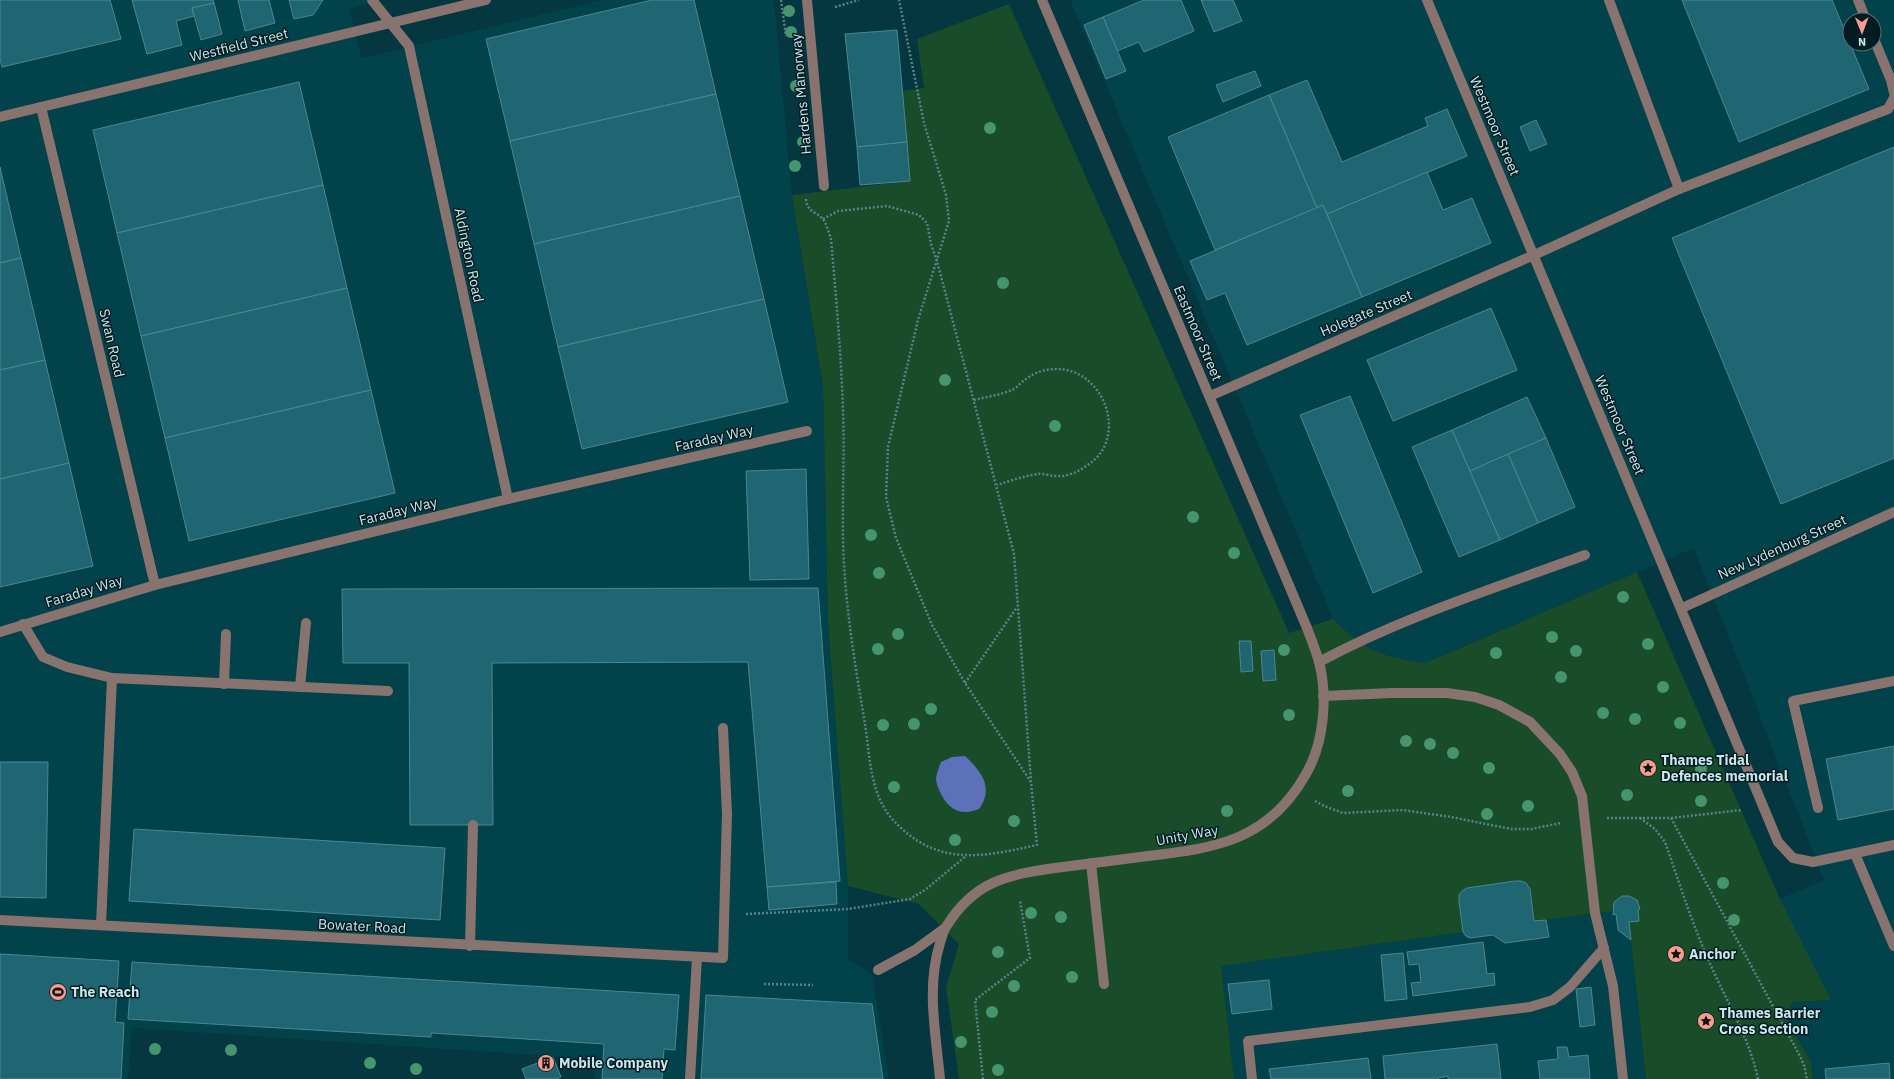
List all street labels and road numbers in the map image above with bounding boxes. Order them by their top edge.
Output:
street label: Westfield Street [188,24,290,66]
street label: Hardens Manorway [787,33,815,155]
street label: Westmoor Street [1466,74,1524,179]
street label: Aldington Road [450,206,488,304]
street label: Eastmoor Street [1170,283,1226,384]
street label: Holegate Street [1317,285,1415,340]
street label: Swan Road [95,307,129,379]
street label: Westmoor Street [1591,373,1649,478]
street label: Faraday Way [673,420,755,456]
street label: Faraday Way [357,493,439,529]
street label: New Lydenburg Street [1715,511,1849,583]
street label: Faraday Way [43,571,125,611]
street label: Unity Way [1154,821,1220,849]
street label: Bowater Road [317,915,407,937]

